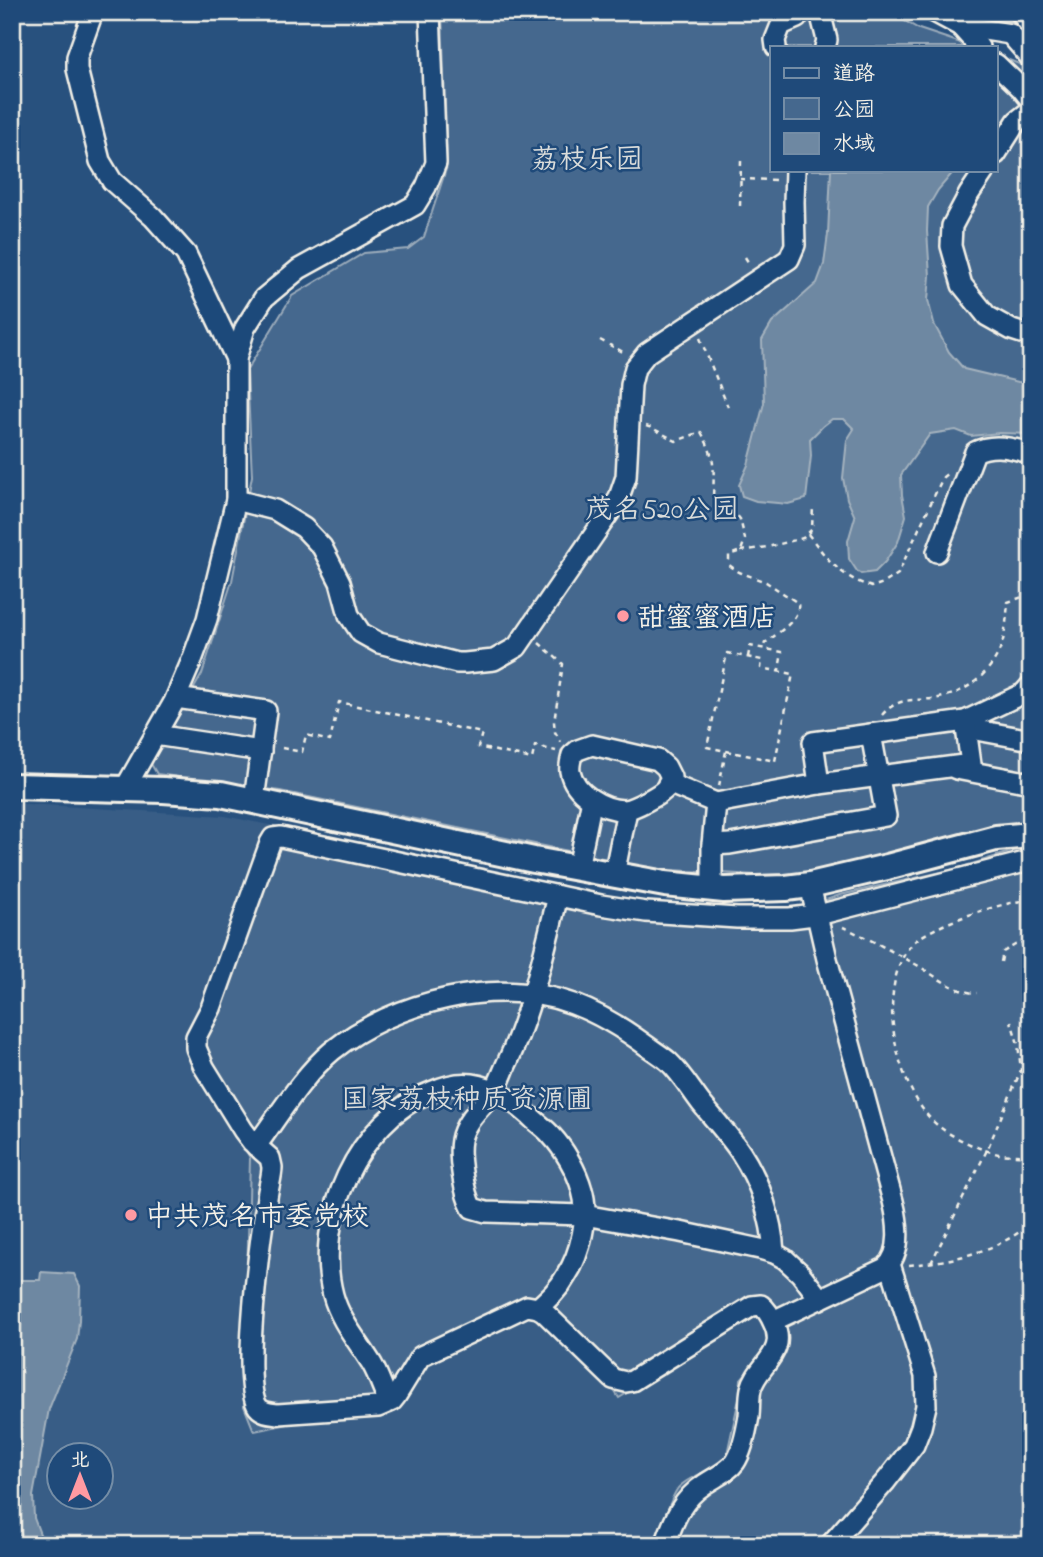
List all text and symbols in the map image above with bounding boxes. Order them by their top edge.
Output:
legend [770,46,998,172]
text: 道路 [833,60,875,90]
text: 公园 [833,96,875,126]
text: 水域 [833,130,875,160]
park label: 荔枝乐园 [531,141,643,182]
park label: 茂名520公园 [585,491,739,532]
place label: 甜蜜蜜酒店 [637,599,777,640]
marker: 甜蜜蜜酒店 [615,608,631,624]
park label: 国家荔枝种质资源圃 [341,1081,593,1122]
place label: 中共茂名市委党校 [145,1198,369,1239]
marker: 中共茂名市委党校 [123,1207,139,1223]
north arrow [46,1442,116,1512]
text: 北 [70,1448,90,1475]

